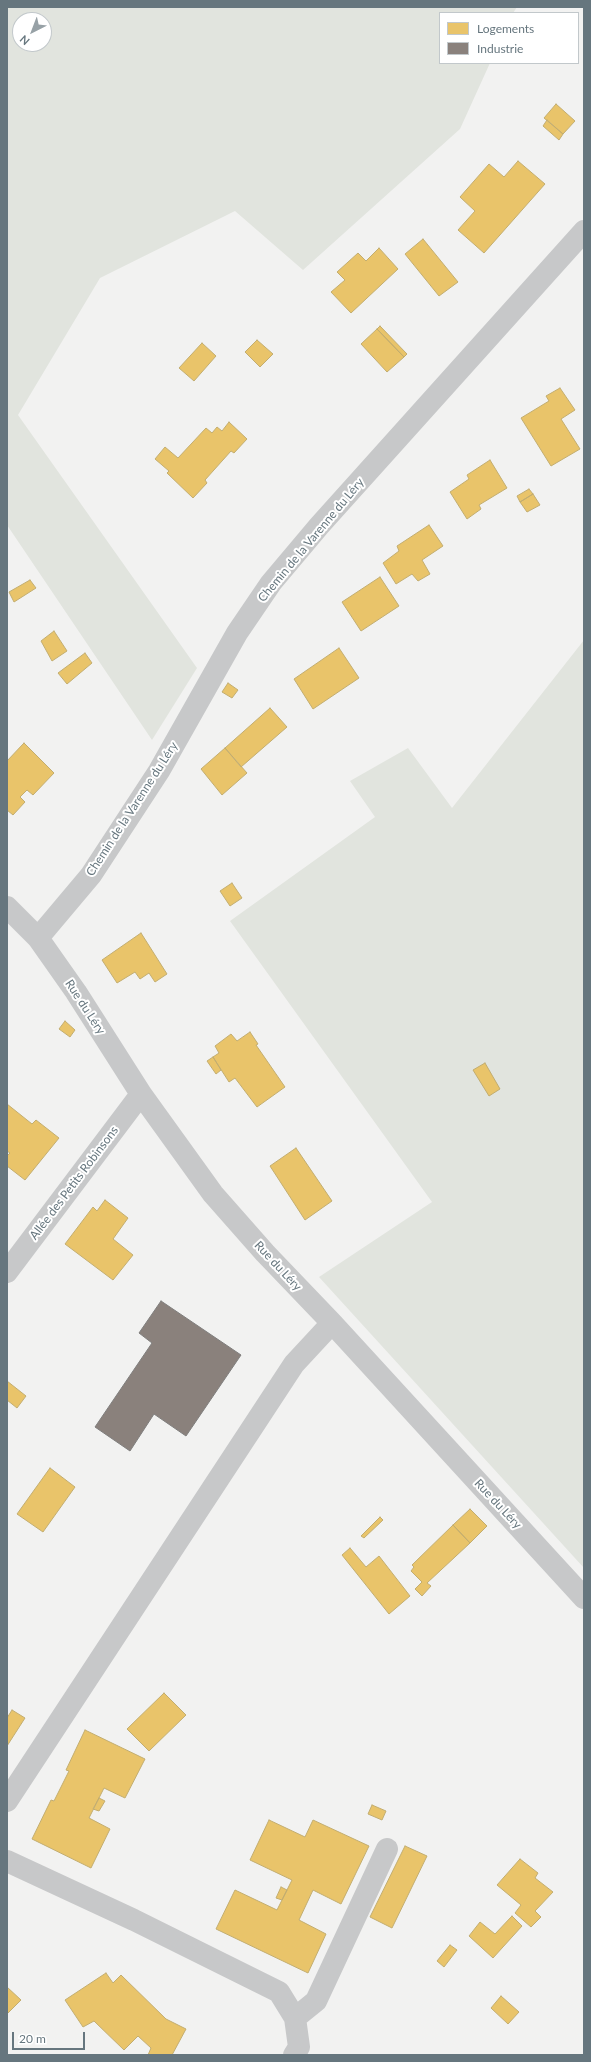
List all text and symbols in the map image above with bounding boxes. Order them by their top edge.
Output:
north arrow [12,12,52,52]
legend [439,12,579,64]
text: Logements [477,21,534,36]
text: N [17,33,32,48]
text: Industrie [477,41,523,56]
street label: Chemin de la Varenne du Léry [255,475,367,605]
street label: Chemin de la Varenne du Léry [83,739,181,879]
street label: Rue du Léry [62,977,108,1037]
street label: Allée des Petits Robinsons [27,1124,121,1242]
street label: Rue du Léry [251,1238,305,1294]
street label: Rue du Léry [471,1476,525,1532]
scale bar [14,2024,87,2050]
text: 20 m [19,2031,46,2046]

